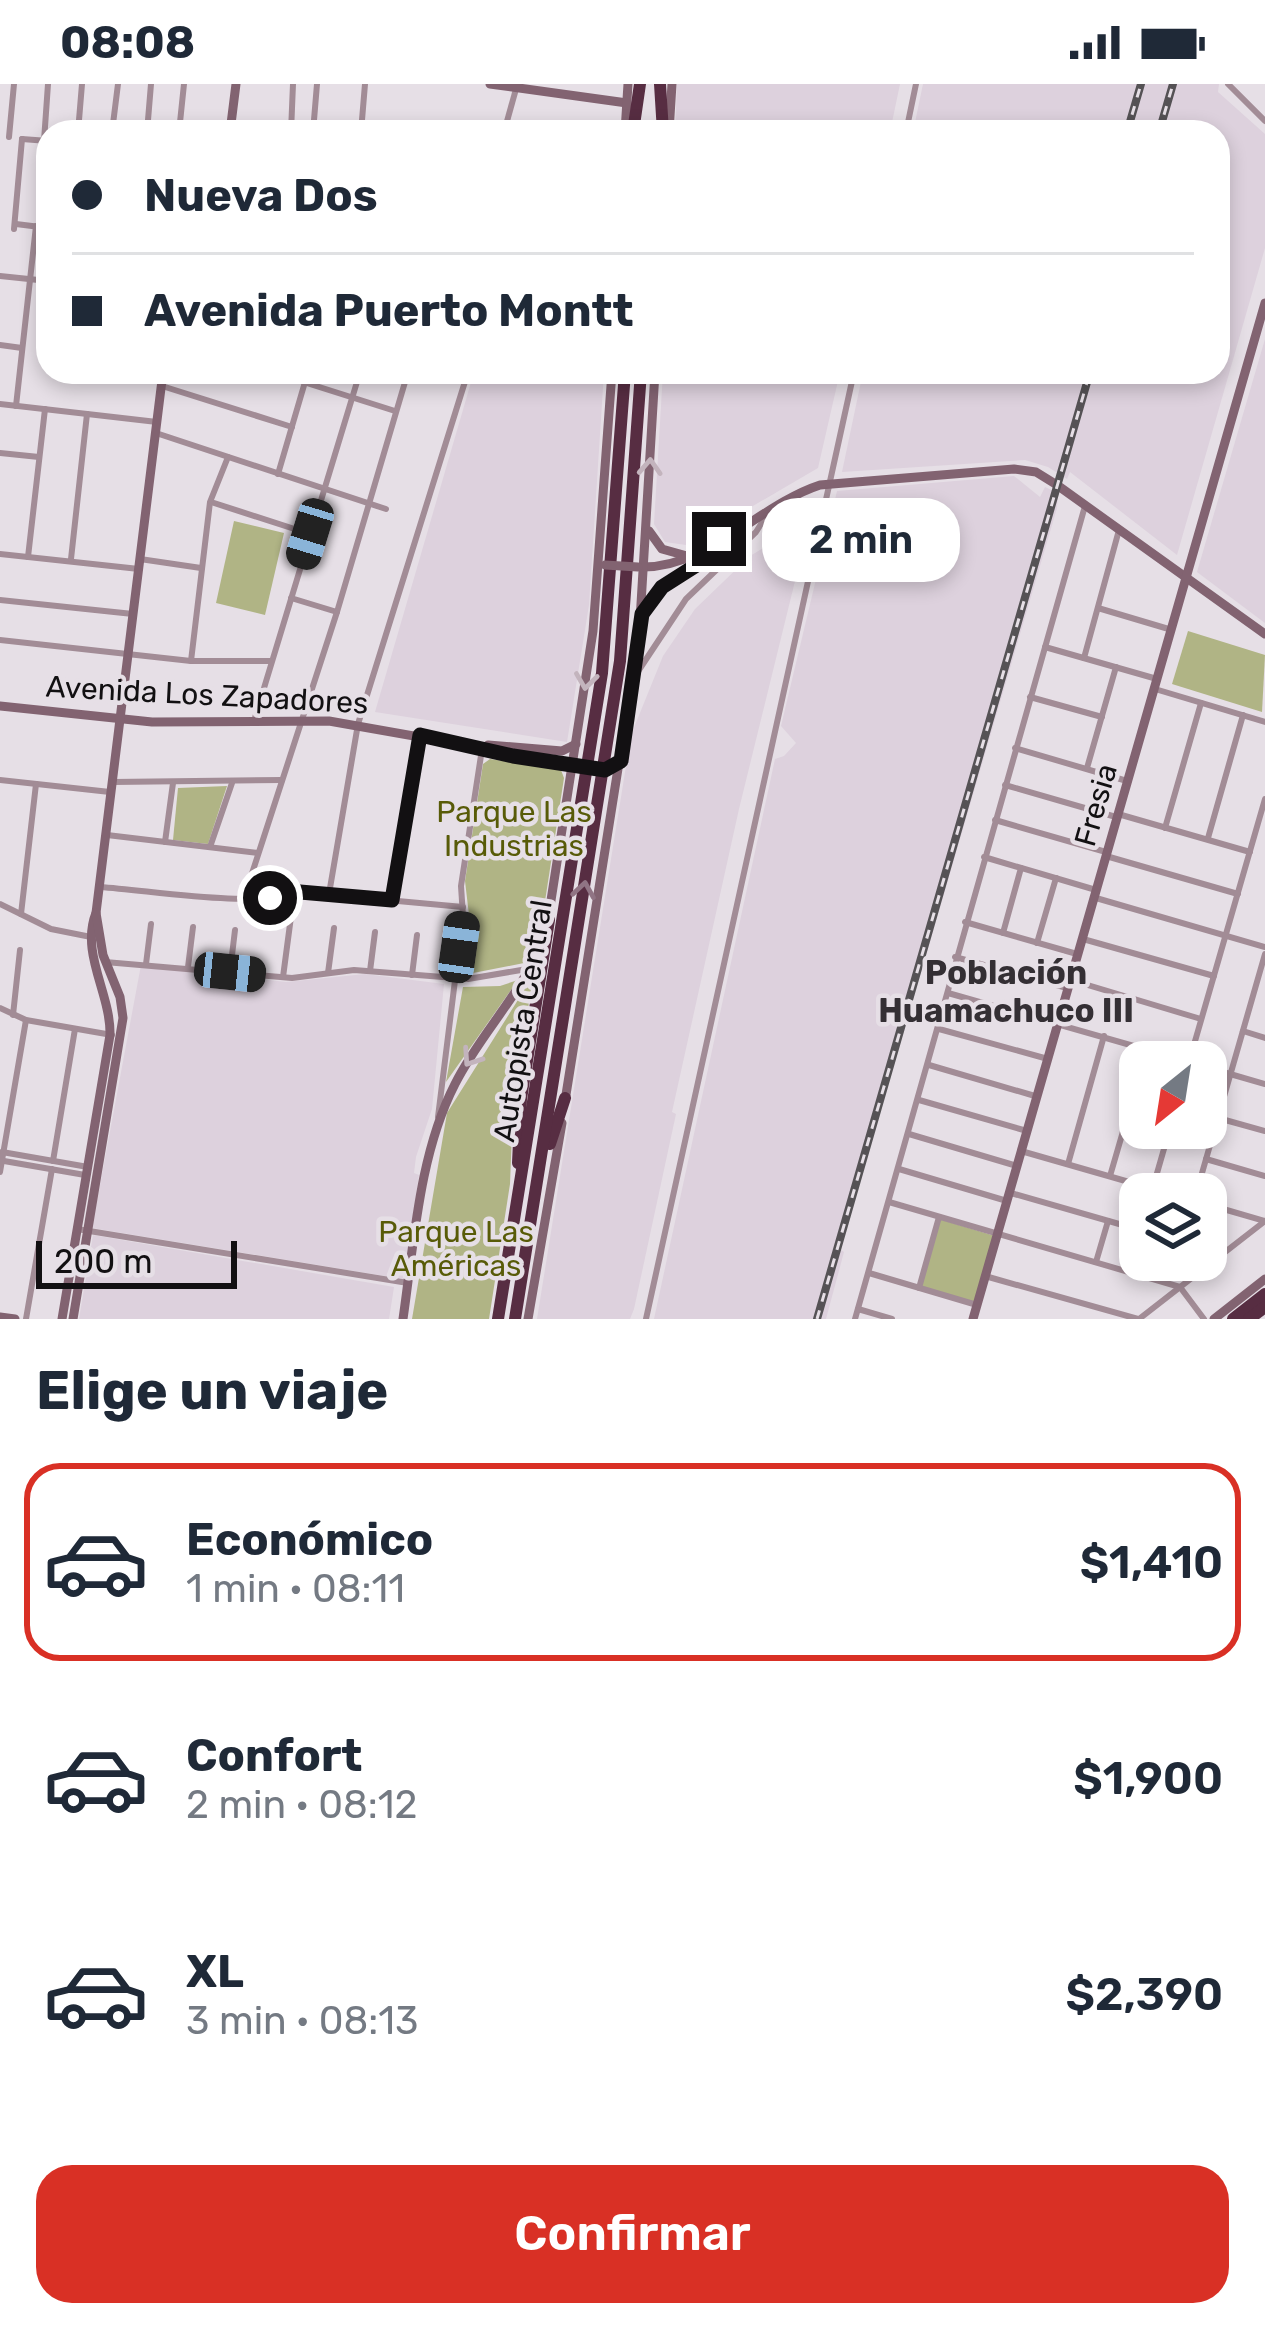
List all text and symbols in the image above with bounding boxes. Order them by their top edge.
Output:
text: 08:08 [60,16,195,69]
text: Nueva Dos [144,169,378,222]
text: Avenida Puerto Montt [144,284,633,337]
one-way arrow [637,457,663,476]
car [282,494,338,574]
callout: 2 min [761,497,959,581]
route end [692,512,746,566]
text: 2 min [809,517,913,563]
street label: Avenida Los Zapadores [45,669,369,721]
one-way arrow [574,671,600,691]
street label: Fresia [1067,760,1125,850]
park label: Parque Las Industrias [436,794,592,864]
route start [243,871,297,925]
one-way arrow [570,880,595,900]
street label: Autopista Central [486,897,560,1145]
car [436,909,482,985]
car [192,950,268,994]
district label: Población Huamachuco III [878,953,1134,1030]
north arrow [1119,1041,1227,1149]
map controls [1119,1041,1227,1281]
one-way arrow [463,1044,485,1066]
button: layers [1119,1173,1227,1281]
park label: Parque Las Américas [378,1214,534,1284]
scale bar [36,1235,237,1288]
text: 200 m [54,1242,153,1281]
text: Elige un viaje [36,1359,388,1423]
icon: car [42,1508,150,1616]
text: Económico [186,1513,433,1566]
text: $1,410 [1080,1536,1223,1589]
text: 1 min · 08:11 [186,1566,405,1612]
icon: car [42,1724,150,1832]
text: Confort [186,1729,362,1782]
text: $1,900 [1073,1752,1223,1805]
text: 2 min · 08:12 [186,1782,417,1828]
icon: car [42,1940,150,2048]
text: XL [186,1945,244,1998]
text: $2,390 [1065,1968,1223,2021]
text: 3 min · 08:13 [186,1998,418,2044]
button: Confirmar [36,2165,1229,2303]

